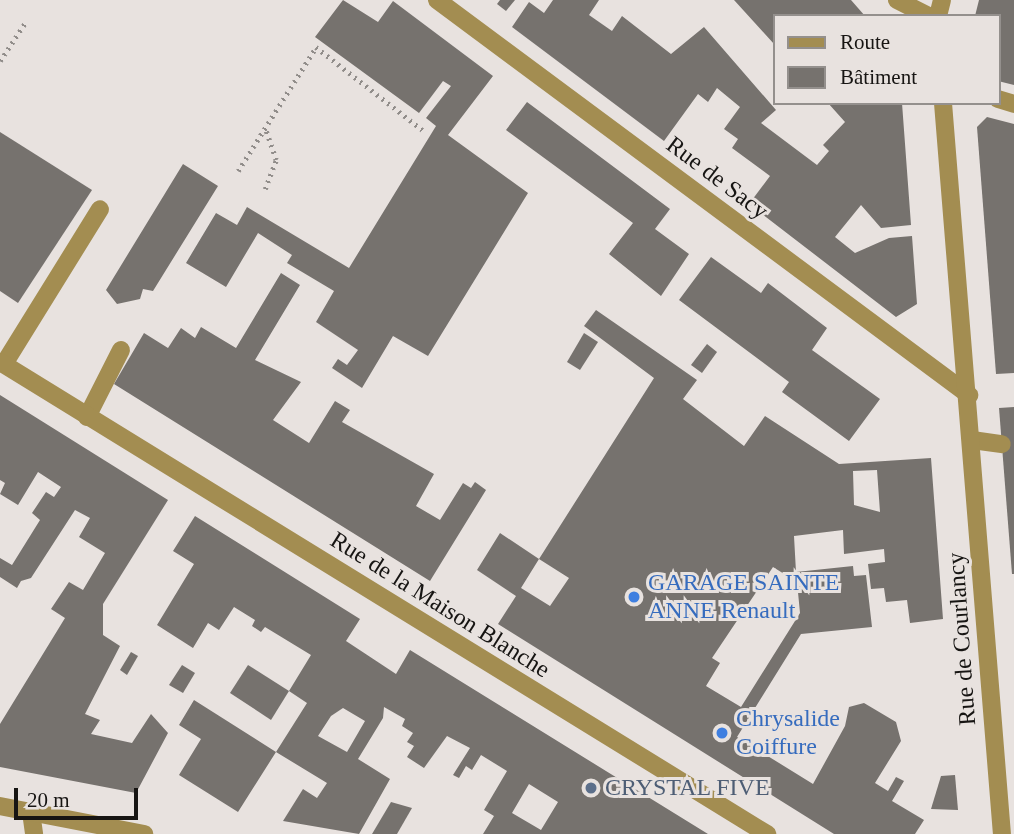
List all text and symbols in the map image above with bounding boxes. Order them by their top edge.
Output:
legend [772,14,1000,105]
text: Route [840,30,890,54]
text: Bâtiment [840,65,917,89]
street label: Rue de Sacy [660,130,774,226]
street label: Rue de la Maison Blanche [325,526,555,684]
street label: Rue de Courlancy [942,552,982,726]
place label: GARAGE SAINTE ANNE Renault [648,569,839,625]
marker: GARAGE SAINTE ANNE Renault [626,589,642,605]
place label: Chrysalide Coiffure [736,705,840,761]
marker: Chrysalide Coiffure [714,725,730,741]
scale bar [18,774,142,818]
place label: CRYSTAL FIVE [605,774,770,802]
marker: CRYSTAL FIVE [583,780,599,796]
text: 20 m [27,788,70,812]

